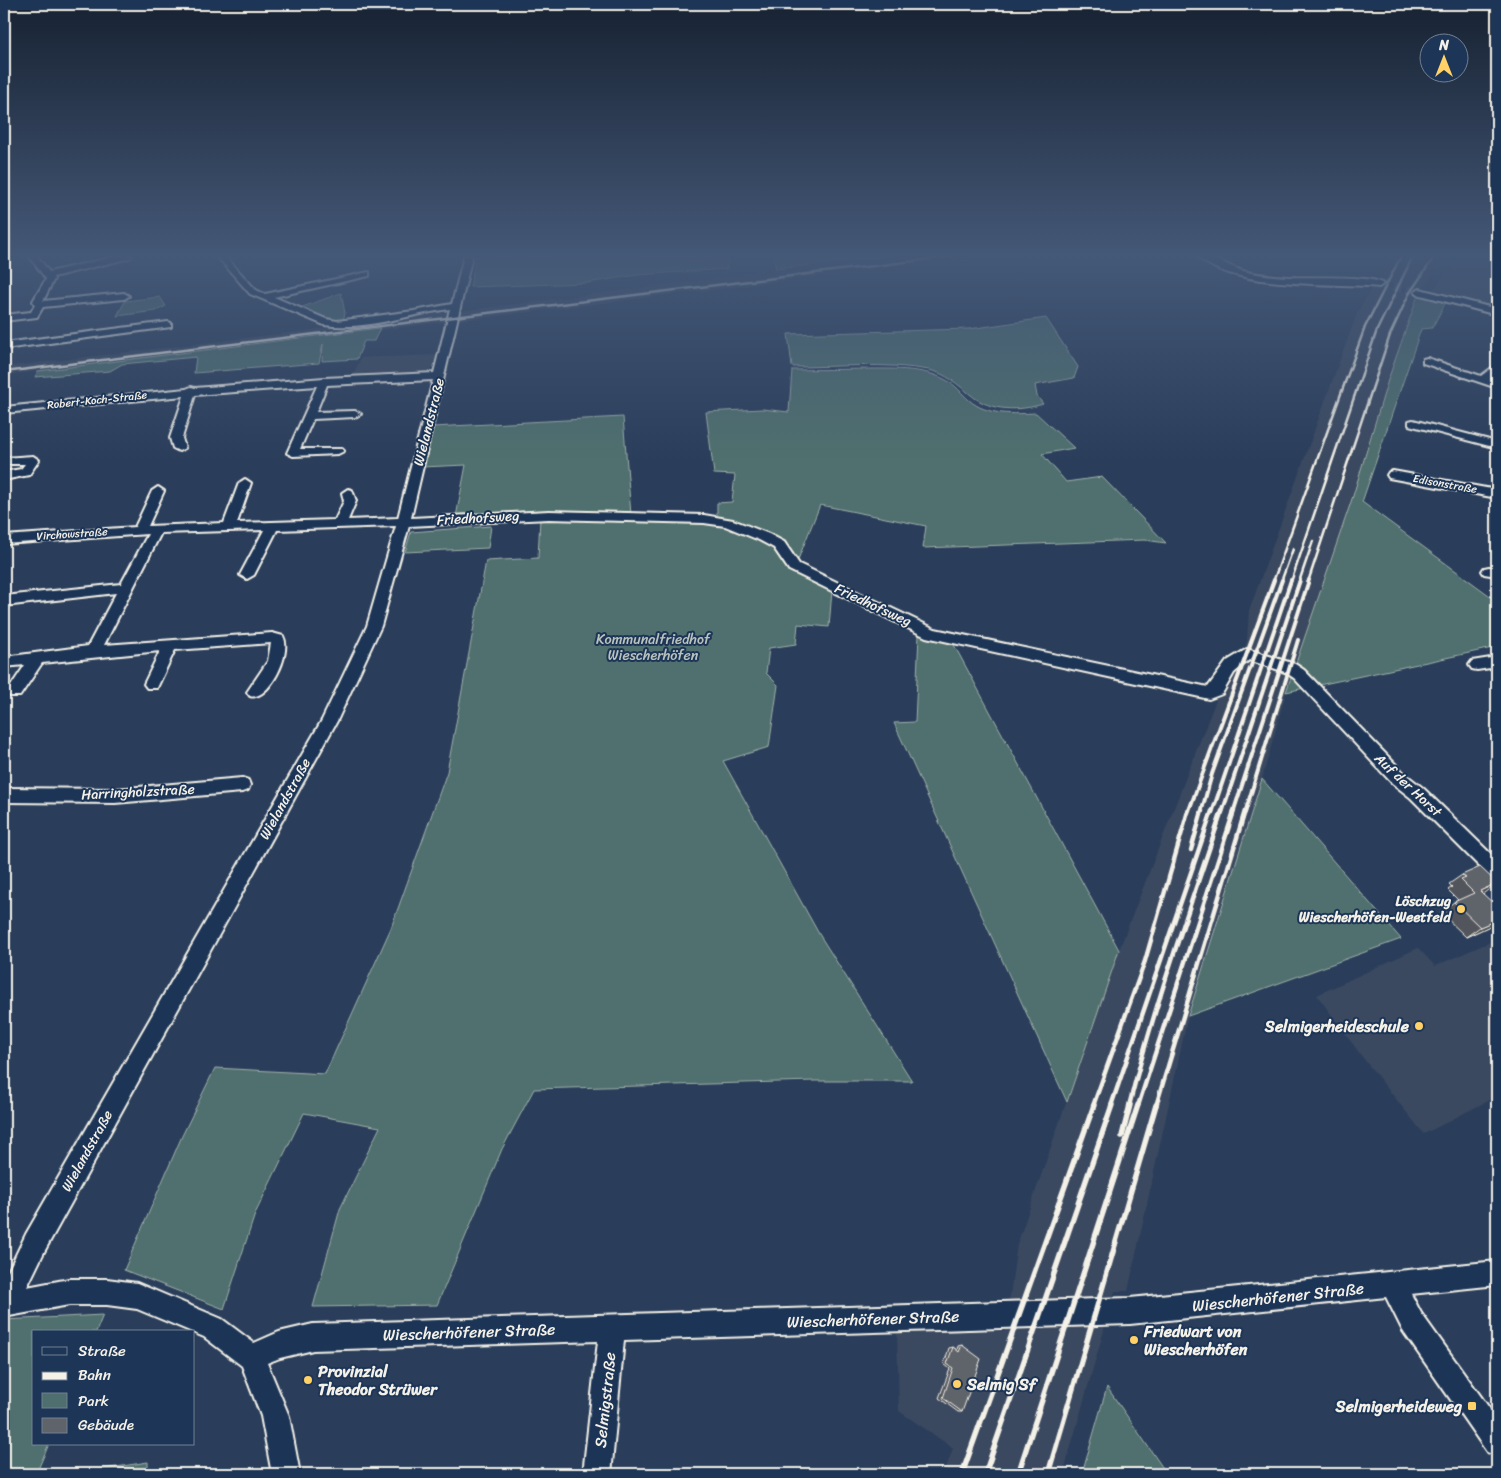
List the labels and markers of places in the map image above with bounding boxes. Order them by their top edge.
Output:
place label: Löschzug Wiescherhöfen-Weetfeld [1299,889,1453,930]
marker: Löschzug Wiescherhöfen-Weetfeld [1455,903,1467,915]
place label: Selmigerheideschule [1264,1012,1410,1041]
marker: Selmigerheideschule [1413,1020,1425,1032]
place label: Friedwart von Wiescherhöfen [1143,1317,1248,1364]
marker: Friedwart von Wiescherhöfen [1128,1334,1140,1346]
place label: Provinzial Theodor Strüwer [318,1357,438,1404]
place label: Selmig Sf [966,1370,1039,1399]
marker: Provinzial Theodor Strüwer [302,1374,314,1386]
marker: Selmig Sf [951,1378,963,1390]
place label: Selmigerheideweg [1335,1392,1463,1421]
marker: Selmigerheideweg [1466,1400,1478,1412]

